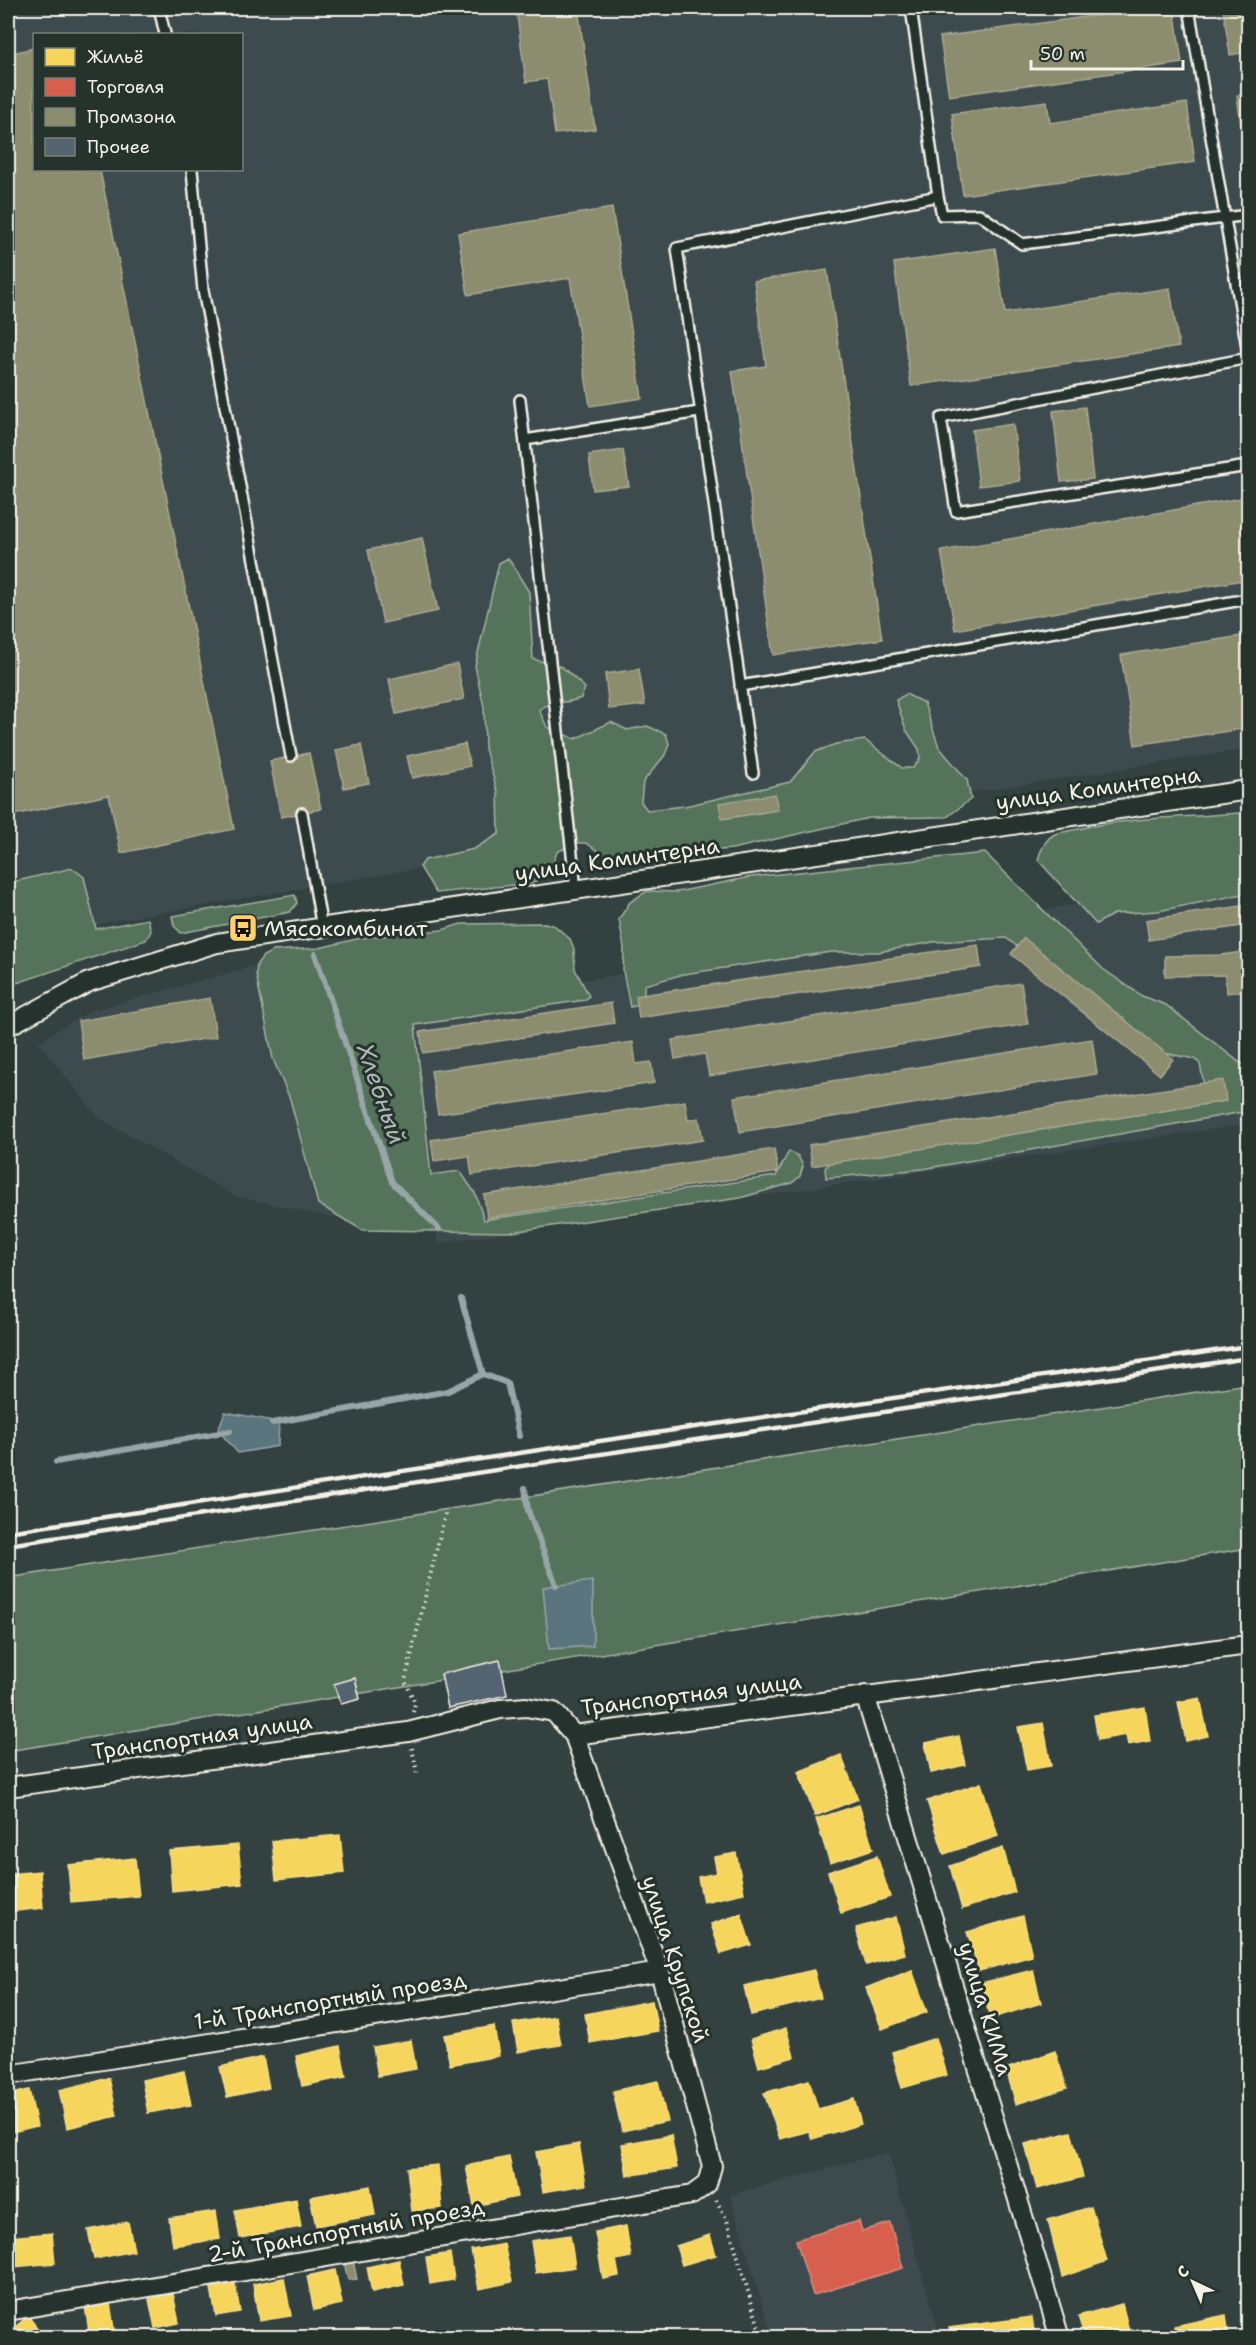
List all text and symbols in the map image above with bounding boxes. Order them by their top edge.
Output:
legend [33,33,243,171]
scale bar [1031,33,1182,71]
text: 50 m [1040,42,1085,66]
text: Жильё [87,45,144,69]
text: Торговля [87,75,165,99]
text: Промзона [87,105,176,129]
text: Прочее [87,135,150,159]
street label: улица Коминтерна [994,760,1203,817]
street label: улица Коминтерна [513,831,722,888]
bus stop icon: Мясокомбинат [227,912,259,944]
place label: Мясокомбинат [264,914,428,943]
water label: Хлебный [349,1038,413,1149]
street label: Транспортная улица [579,1667,803,1722]
street label: Транспортная улица [90,1707,314,1766]
street label: улица Крупской [635,1872,716,2046]
street label: улица КИМа [951,1939,1020,2080]
street label: 1-й Транспортный проезд [192,1965,468,2036]
street label: 2-й Транспортный проезд [205,2192,487,2269]
north arrow [1163,2252,1223,2312]
text: С [1172,2260,1194,2283]

